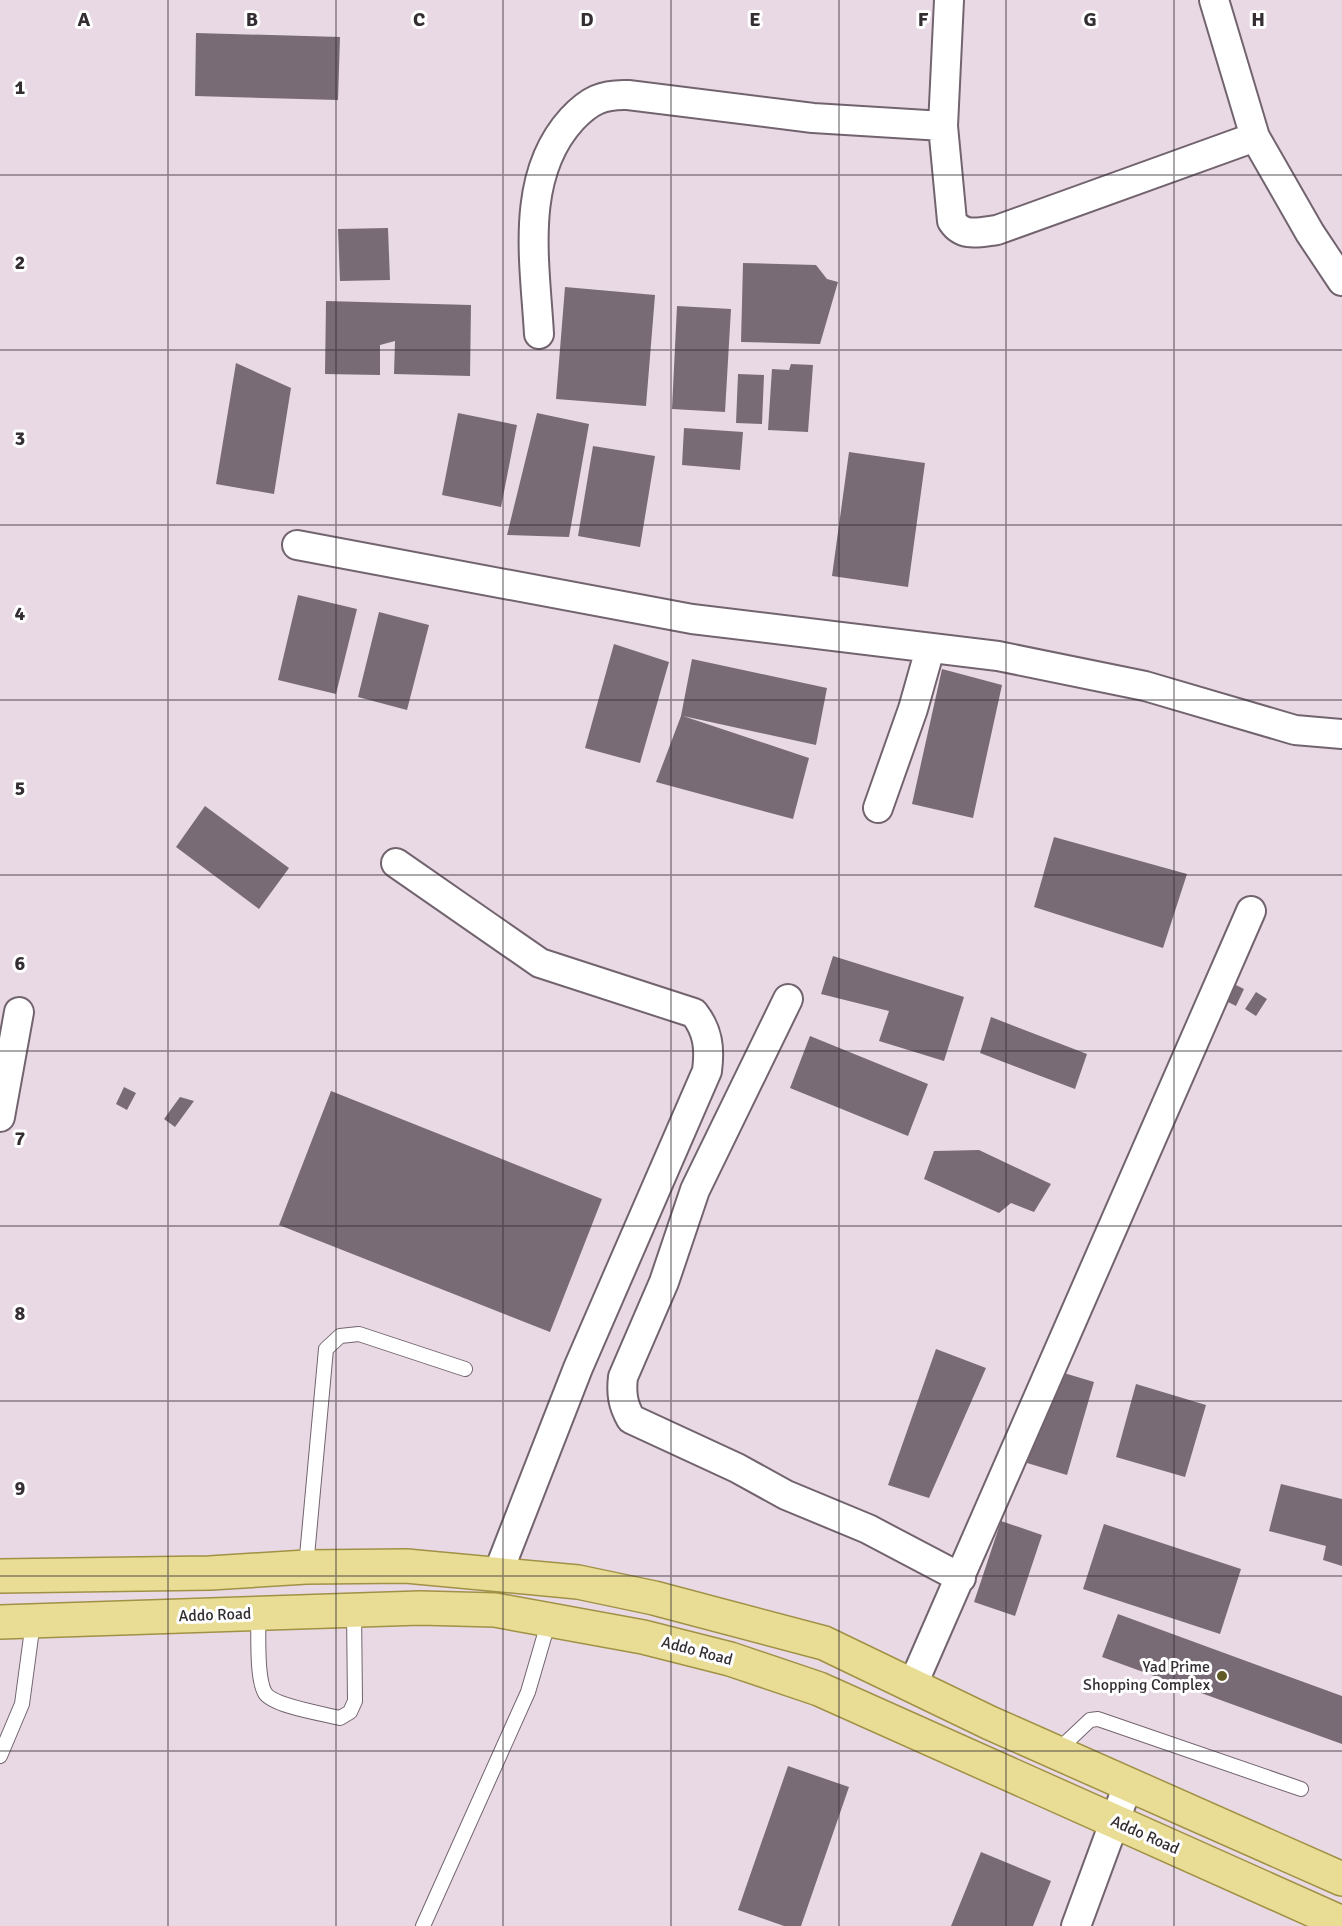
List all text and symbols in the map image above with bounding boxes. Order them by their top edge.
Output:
text: A [78,7,91,32]
text: B [246,7,258,32]
text: C [413,7,425,32]
text: D [580,7,594,32]
text: E [749,7,761,32]
text: F [918,7,929,32]
text: G [1083,7,1097,32]
text: H [1251,7,1265,32]
text: 1 [15,75,26,100]
text: 2 [15,250,25,275]
text: 3 [15,426,25,451]
text: 4 [15,601,26,626]
text: 5 [15,776,25,801]
text: 6 [15,951,26,976]
text: 7 [15,1126,26,1151]
text: 8 [15,1301,26,1326]
text: 9 [15,1476,26,1501]
street label: Addo Road [178,1604,252,1626]
street label: Addo Road [659,1632,735,1670]
place label: Yad Prime Shopping Complex [1083,1657,1211,1695]
marker: Yad Prime Shopping Complex [1215,1669,1229,1683]
street label: Addo Road [1108,1811,1182,1859]

